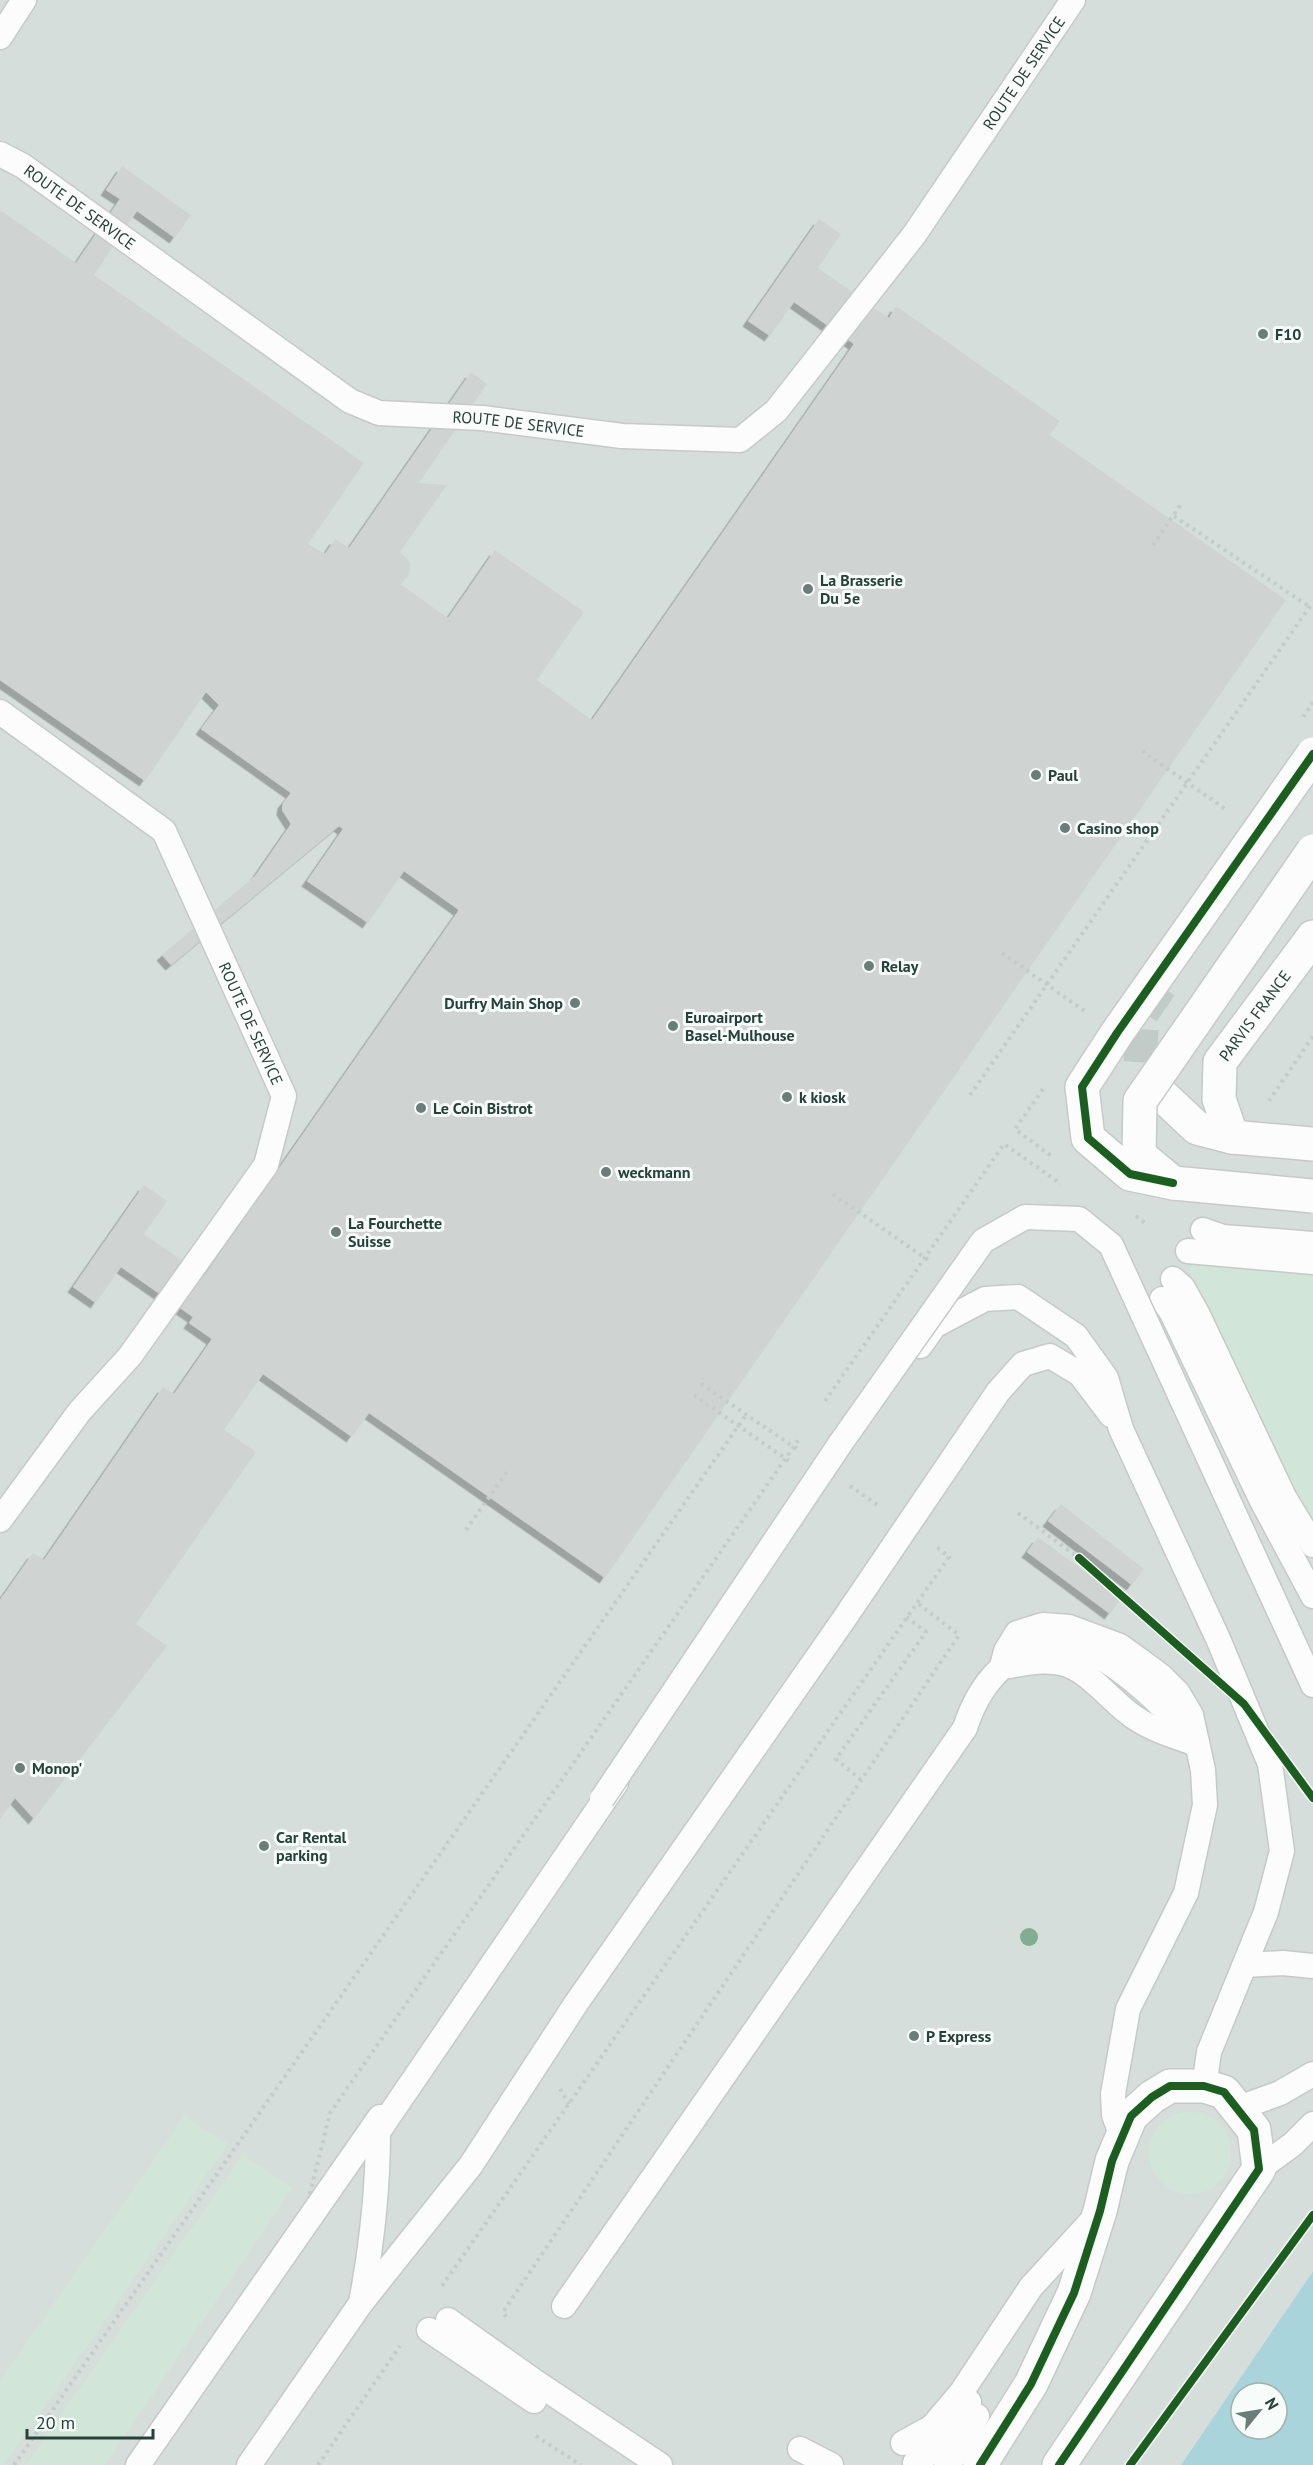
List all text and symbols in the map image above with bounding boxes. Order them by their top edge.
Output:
street label: ROUTE DE SERVICE [978,12,1069,133]
street label: ROUTE DE SERVICE [20,160,140,254]
place label: F10 [1275,324,1301,344]
marker: F10 [1256,327,1270,341]
street label: ROUTE DE SERVICE [452,407,586,441]
place label: La Brasserie Du 5e [820,570,903,608]
marker: La Brasserie Du 5e [801,582,815,596]
place label: Paul [1048,765,1078,785]
marker: Paul [1029,768,1043,782]
place label: Casino shop [1077,818,1159,838]
marker: Casino shop [1058,821,1072,835]
place label: Relay [881,956,919,976]
street label: ROUTE DE SERVICE [215,959,288,1088]
marker: Relay [862,959,876,973]
street label: PARVIS FRANCE [1214,966,1295,1065]
place label: Durfry Main Shop [444,993,563,1013]
marker: Durfry Main Shop [568,996,582,1010]
place label: Euroairport Basel-Mulhouse [685,1007,795,1045]
marker: Euroairport Basel-Mulhouse [666,1019,680,1033]
place label: k kiosk [799,1087,846,1107]
marker: k kiosk [780,1090,794,1104]
place label: Le Coin Bistrot [433,1098,533,1118]
marker: Le Coin Bistrot [414,1101,428,1115]
place label: weckmann [617,1162,690,1182]
marker: weckmann [599,1165,613,1179]
place label: La Fourchette Suisse [348,1213,442,1251]
marker: La Fourchette Suisse [329,1225,343,1239]
place label: Monop' [32,1758,82,1778]
marker: Monop' [13,1761,27,1775]
place label: Car Rental parking [276,1827,347,1865]
marker: Car Rental parking [257,1839,271,1853]
place label: P Express [926,2026,991,2046]
marker: P Express [907,2029,921,2043]
north arrow [1229,2381,1289,2441]
text: N [1261,2394,1283,2413]
scale bar [27,2402,153,2440]
text: 20 m [36,2411,75,2434]

